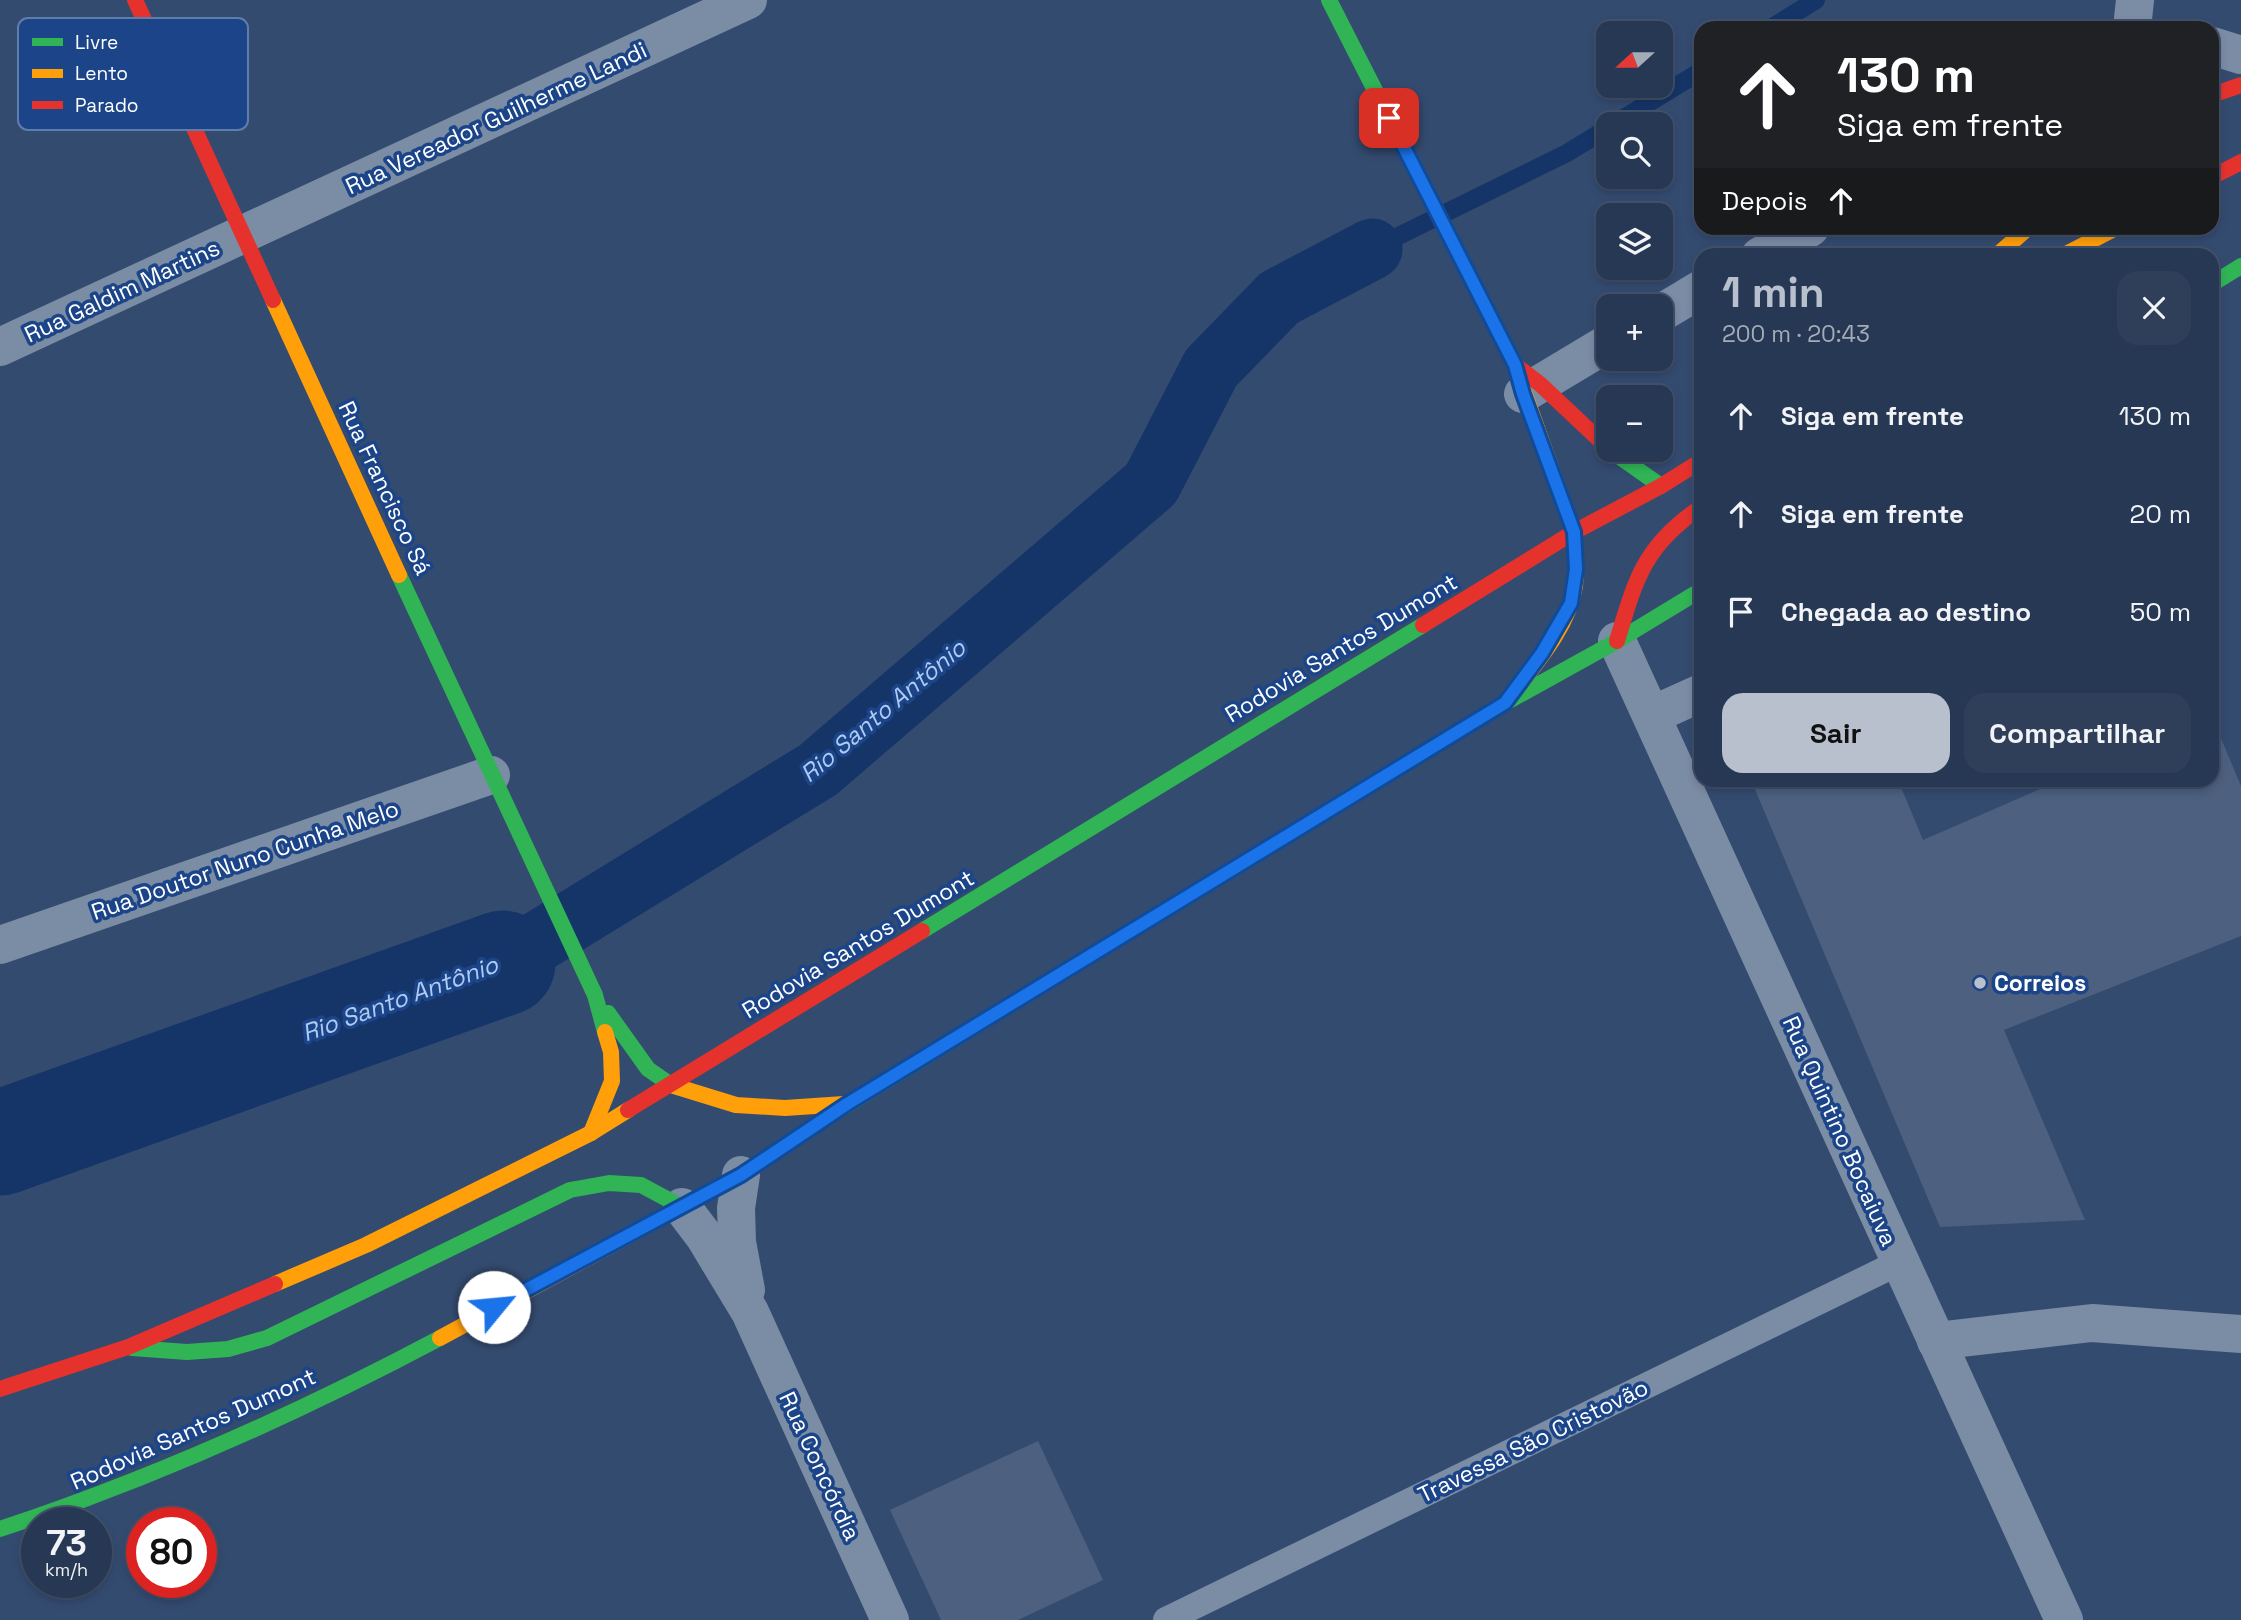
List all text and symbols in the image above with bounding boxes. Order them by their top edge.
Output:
legend [18,18,248,130]
north arrow [1596,21,1673,98]
map controls [1596,21,1673,462]
text: Livre [75,30,118,55]
street label: Rua Vereador Guilherme Landi [340,35,652,201]
text: 130 m [1837,44,1975,106]
icon: ahead [1722,49,1813,140]
text: Lento [75,61,128,86]
pin [1359,88,1419,148]
text: Parado [75,93,139,118]
icon: arrive [1370,99,1408,137]
text: Siga em frente [1837,105,2063,145]
button: search [1596,112,1673,189]
icon: ahead [1822,182,1860,220]
text: Depois [1722,184,1808,218]
button: layers [1596,203,1673,280]
street label: Rua Galdim Martins [20,233,224,349]
text: 1 min [1722,266,1825,319]
button: close [2117,271,2191,345]
button: + [1596,294,1673,371]
text: 200 m · 20:43 [1722,319,1870,349]
button: − [1596,385,1673,462]
street label: Rua Francisco Sá [332,396,438,580]
icon: ahead [1722,397,1760,435]
text: Siga em frente [1781,399,1964,433]
text: 130 m [2119,399,2191,433]
icon: ahead [1722,495,1760,533]
text: Siga em frente [1781,497,1964,531]
text: 20 m [2130,497,2191,531]
street label: Rodovia Santos Dumont [1219,567,1463,729]
icon: arrive [1722,593,1760,631]
text: Chegada ao destino [1781,595,2031,629]
text: 50 m [2130,595,2191,629]
water label: Rio Santo Antônio [794,632,973,789]
button: Sair [1722,693,1950,773]
button: Compartilhar [1964,693,2191,773]
street label: Rua Doutor Nuno Cunha Melo [87,793,403,927]
street label: Rodovia Santos Dumont [736,863,980,1025]
water label: Rio Santo Antônio [297,948,503,1048]
place label: Correios [1994,968,2086,998]
marker: Correios [1972,975,1988,991]
street label: Rua Quintino Bocaiuva [1776,1011,1904,1251]
position arrow [457,1270,531,1344]
street label: Rodovia Santos Dumont [66,1361,320,1497]
street label: Travessa São Cristovão [1413,1372,1653,1510]
street label: Rua Concórdia [772,1387,868,1545]
speed limit sign: 80 [126,1507,217,1598]
text: 73 [46,1521,87,1565]
text: km/h [45,1558,88,1581]

